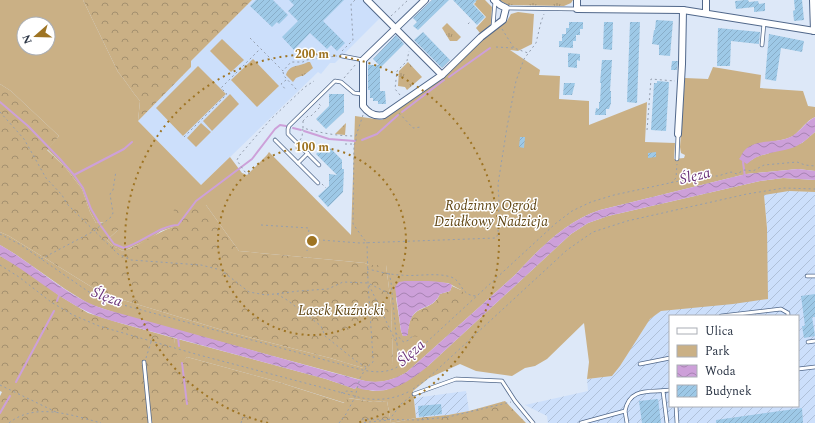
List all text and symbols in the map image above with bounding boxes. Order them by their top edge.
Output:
north arrow [16,16,56,56]
text: N [18,32,37,46]
text: 200 m [295,45,329,64]
text: 100 m [295,138,329,157]
water label: Ślęza [677,161,713,191]
park label: Rodzinny Ogród Działkowy Nadzieja [434,195,548,232]
centre of rings [305,234,319,248]
water label: Ślęza [88,281,126,313]
park label: Lasek Kuźnicki [298,300,384,321]
legend [669,315,799,407]
text: Ulica [705,322,734,341]
water label: Ślęza [392,334,431,372]
text: Park [705,342,730,361]
text: Woda [705,362,736,381]
text: Budynek [705,382,752,401]

